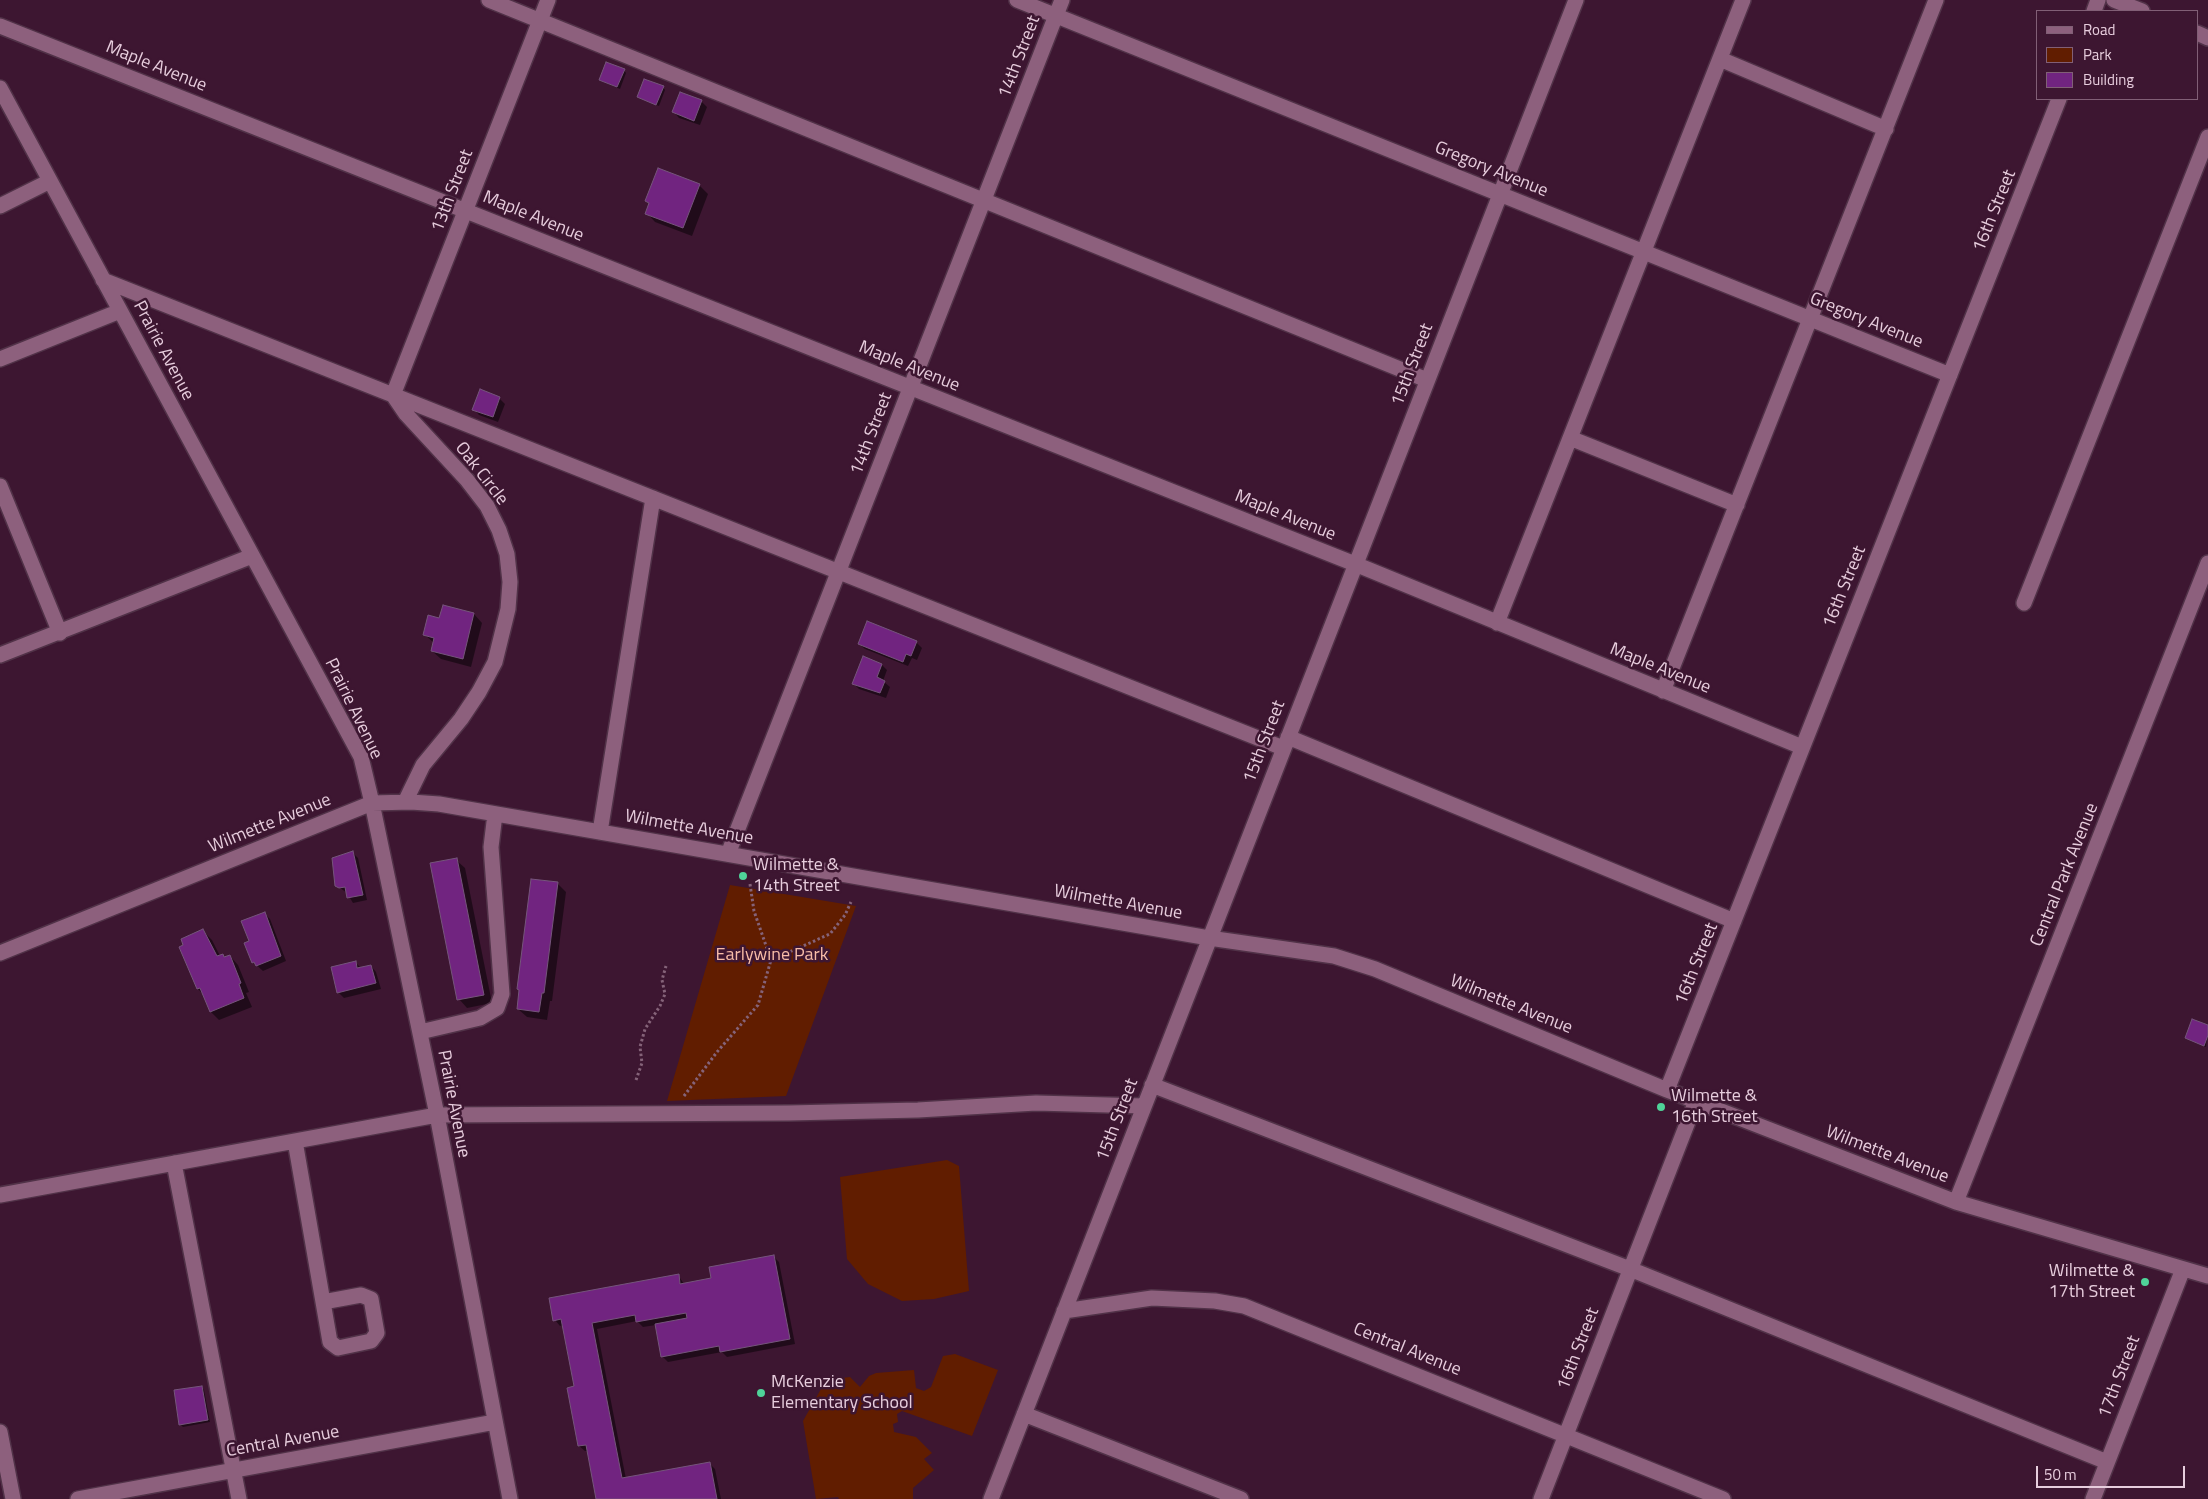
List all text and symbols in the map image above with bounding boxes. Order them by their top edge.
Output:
legend [2036,10,2198,100]
street label: 14th Street [994,13,1046,101]
text: Road [2083,18,2115,41]
street label: Maple Avenue [102,37,210,97]
text: Park [2083,43,2112,66]
text: Building [2083,68,2134,91]
street label: Gregory Avenue [1431,137,1551,203]
street label: 13th Street [427,147,479,235]
street label: 16th Street [1969,167,2021,255]
street label: Maple Avenue [479,187,587,247]
street label: Gregory Avenue [1806,288,1926,354]
street label: Prairie Avenue [128,298,198,404]
street label: 15th Street [1387,321,1439,409]
street label: Maple Avenue [855,337,963,397]
street label: 14th Street [846,390,898,478]
street label: Oak Circle [450,438,512,510]
street label: Maple Avenue [1231,486,1339,546]
street label: 16th Street [1819,543,1871,631]
street label: Maple Avenue [1606,639,1714,699]
street label: Prairie Avenue [319,655,387,763]
street label: 15th Street [1239,698,1291,786]
street label: Wilmette Avenue [206,790,334,858]
street label: Central Park Avenue [2026,800,2104,950]
street label: Wilmette Avenue [623,806,755,850]
place label: Wilmette & 14th Street [753,855,840,898]
marker: Wilmette & 14th Street [737,870,749,882]
street label: Wilmette Avenue [1052,881,1184,925]
street label: 16th Street [1671,920,1723,1008]
park label: Earlywine Park [716,945,828,967]
street label: Wilmette Avenue [1447,971,1575,1039]
street label: Prairie Avenue [432,1048,474,1160]
street label: 15th Street [1092,1076,1144,1164]
place label: Wilmette & 16th Street [1671,1086,1758,1128]
marker: Wilmette & 16th Street [1655,1101,1667,1113]
street label: Wilmette Avenue [1822,1122,1952,1188]
place label: Wilmette & 17th Street [2048,1261,2135,1304]
marker: Wilmette & 17th Street [2139,1276,2151,1288]
street label: 16th Street [1553,1305,1605,1393]
street label: Central Avenue [1350,1319,1464,1381]
street label: 17th Street [2094,1333,2146,1421]
place label: McKenzie Elementary School [771,1372,913,1415]
marker: McKenzie Elementary School [755,1387,767,1399]
street label: Central Avenue [225,1421,341,1463]
scale bar [2038,1456,2187,1488]
text: 50 m [2044,1463,2077,1486]

